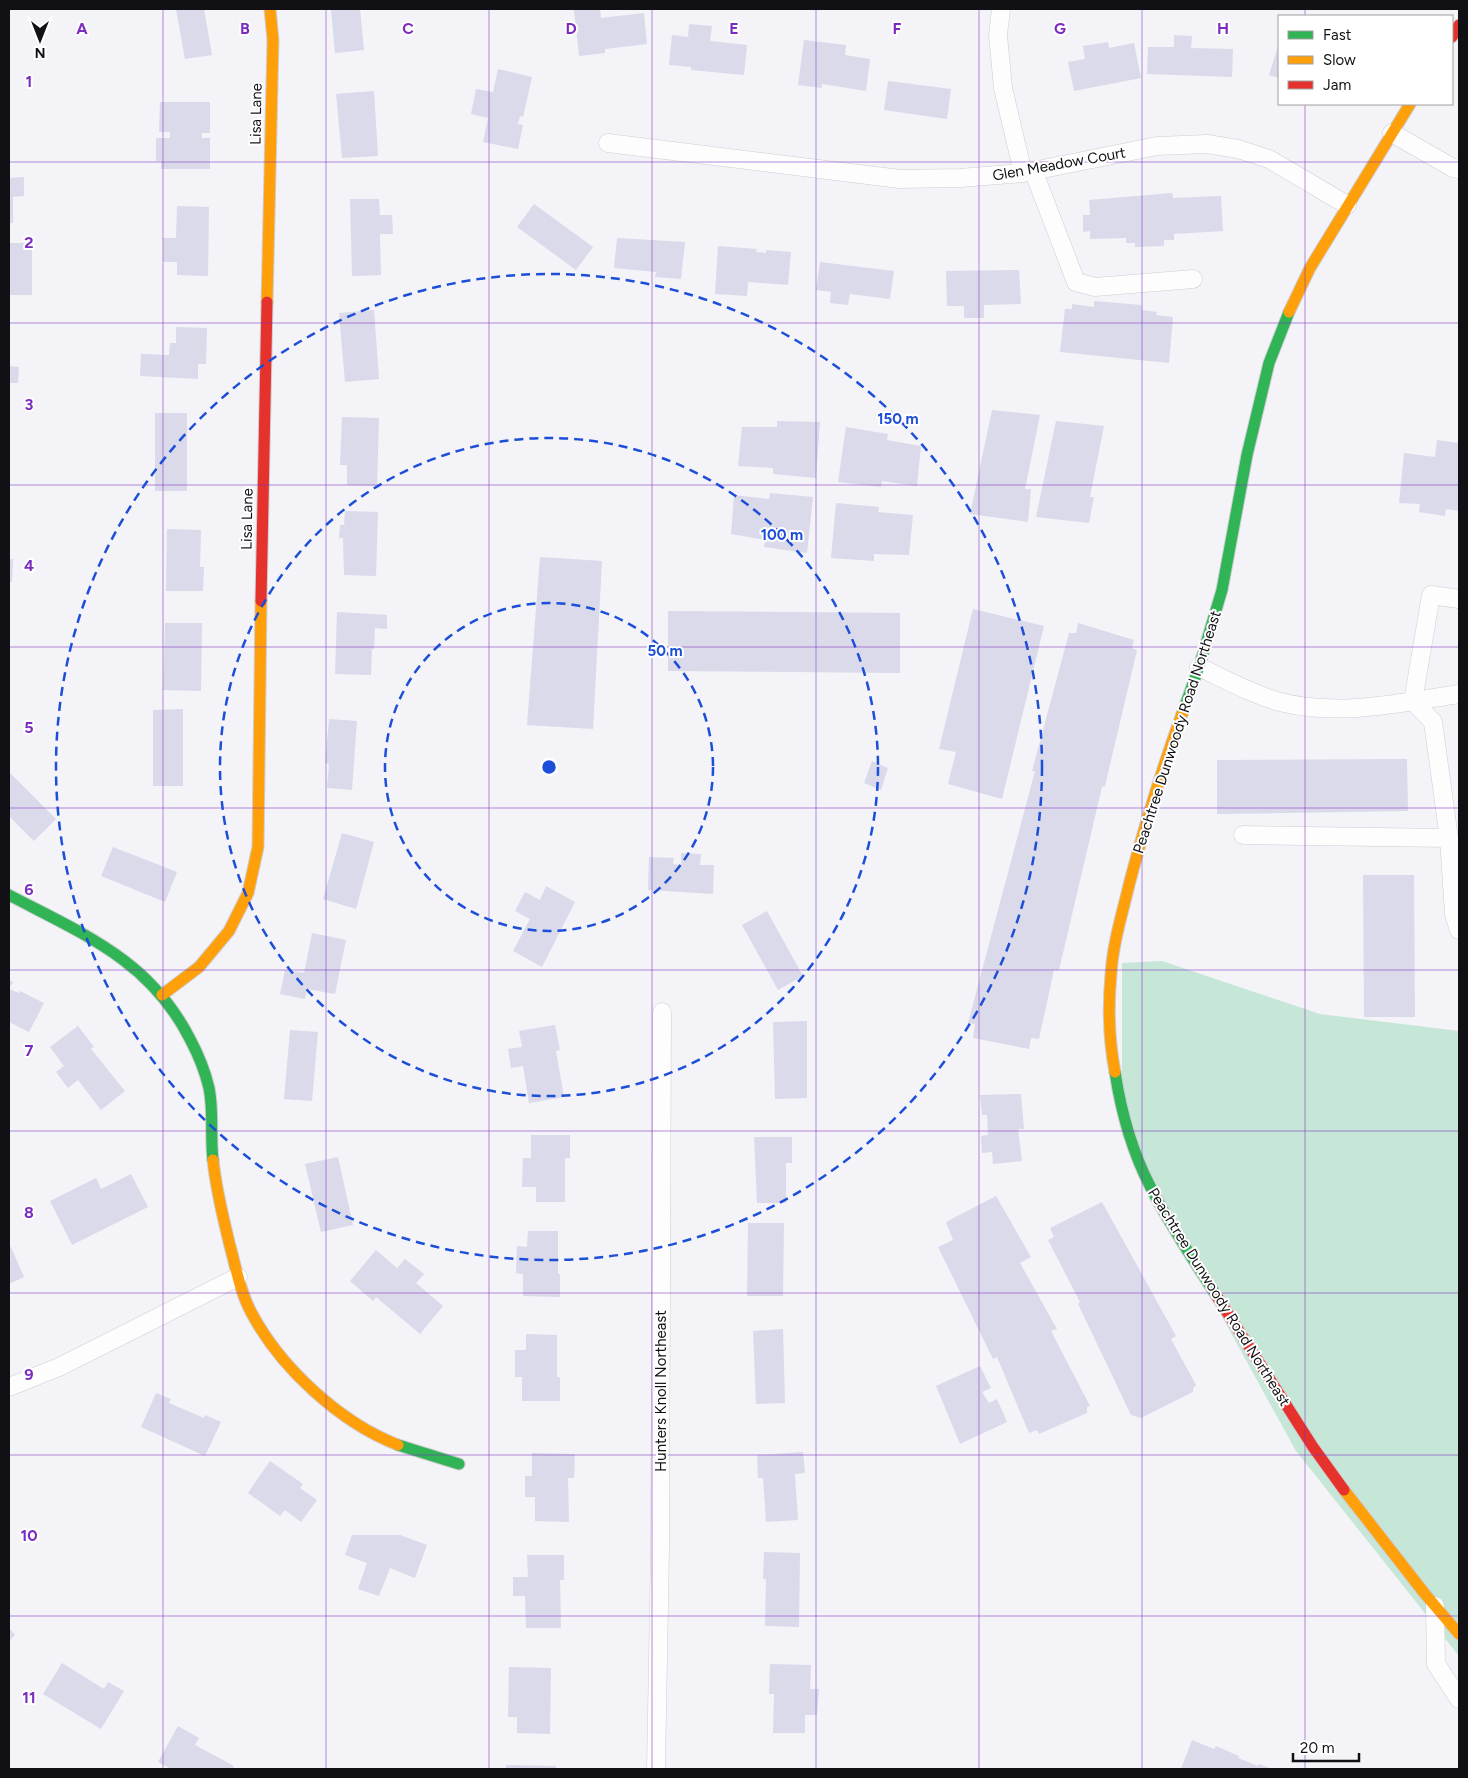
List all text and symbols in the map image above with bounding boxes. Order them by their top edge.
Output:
north arrow [15,15,65,65]
legend [1278,15,1453,105]
text: A [76,19,88,38]
text: B [240,19,250,38]
text: C [402,19,414,38]
text: D [565,19,577,38]
text: E [729,19,739,38]
text: F [893,19,902,38]
text: G [1054,19,1066,38]
text: H [1217,19,1229,38]
text: Fast [1323,26,1352,44]
text: N [35,44,45,61]
text: Slow [1323,51,1356,69]
text: 1 [26,72,32,91]
text: Jam [1323,76,1351,94]
street label: Lisa Lane [246,83,266,145]
street label: Glen Meadow Court [991,143,1127,185]
text: 2 [24,233,34,252]
text: 3 [25,395,34,414]
text: 150 m [877,410,919,428]
street label: Lisa Lane [237,488,257,550]
text: 100 m [761,526,803,544]
text: 4 [24,556,34,575]
street label: Peachtree Dunwoody Road Northeast [1129,608,1225,856]
text: 50 m [647,642,683,660]
text: 5 [24,718,34,737]
centre of rings [540,758,558,776]
text: 6 [24,880,34,899]
text: 7 [25,1041,34,1060]
street label: Peachtree Dunwoody Road Northeast [1144,1184,1294,1410]
text: 8 [24,1203,34,1222]
street label: Hunters Knoll Northeast [652,1310,670,1472]
text: 9 [24,1365,34,1384]
text: 10 [20,1526,38,1545]
text: 11 [22,1688,36,1707]
scale bar [1293,1730,1359,1762]
text: 20 m [1300,1739,1334,1757]

